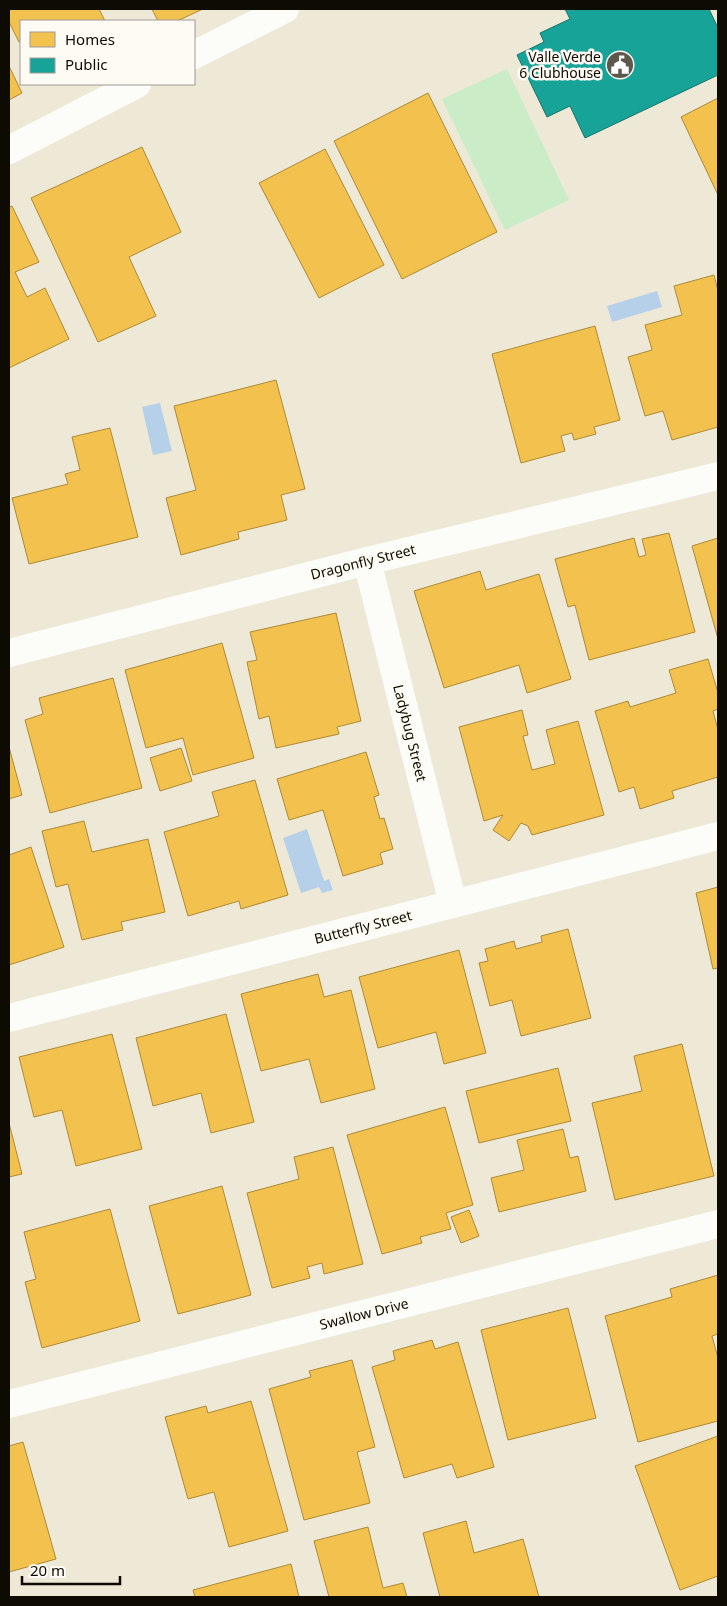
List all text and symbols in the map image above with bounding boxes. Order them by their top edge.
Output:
legend [20,20,195,85]
text: Homes [65,29,115,49]
place label: Valle Verde 6 Clubhouse [519,47,601,82]
public building icon: Valle Verde 6 Clubhouse [605,50,635,80]
text: Public [65,54,108,74]
street label: Dragonfly Street [308,539,417,584]
street label: Ladybug Street [389,682,432,783]
street label: Butterfly Street [312,905,414,948]
street label: Swallow Drive [317,1293,411,1334]
scale bar [22,1554,120,1586]
text: 20 m [30,1560,65,1580]

